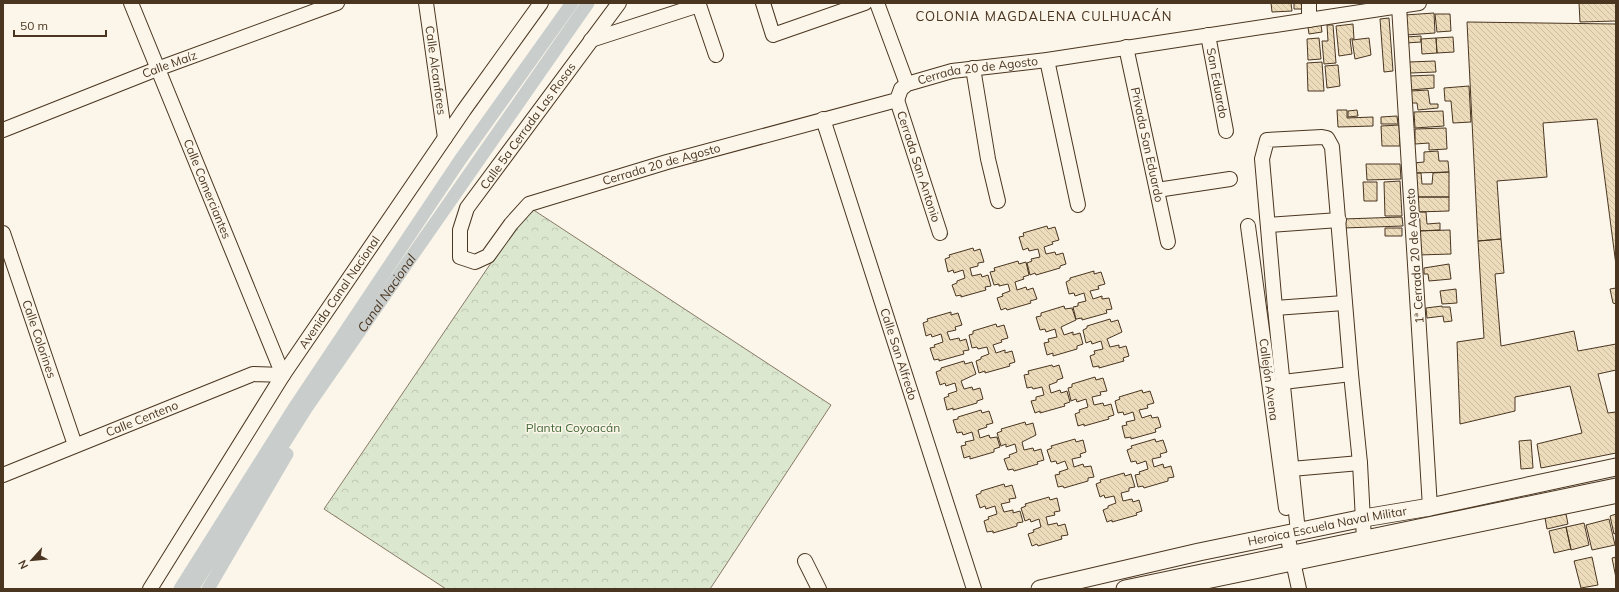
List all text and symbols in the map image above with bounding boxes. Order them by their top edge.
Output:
district label: COLONIA MAGDALENA CULHUACÁN [915,8,1173,24]
scale bar [14,12,106,38]
text: 50 m [20,18,48,33]
street label: Calle Alcanfores [422,25,450,116]
street label: Calle Maíz [140,47,199,81]
street label: San Eduardo [1204,47,1232,120]
street label: Cerrada 20 de Agosto [916,53,1039,88]
street label: Calle 5a Cerrada Las Rosas [477,59,579,192]
street label: Privada San Eduardo [1128,86,1167,204]
street label: Cerrada San Antonio [894,109,944,224]
street label: Calle Comerciantes [180,137,235,241]
street label: Cerrada 20 de Agosto [601,140,722,188]
street label: 1ª Cerrada 20 de Agosto [1402,187,1427,324]
street label: Avenida Canal Nacional [295,233,383,351]
water label: Canal Nacional [354,250,419,335]
street label: Calle Colorines [19,298,60,380]
street label: Calle San Alfredo [877,306,921,402]
street label: Callejón Avena [1256,337,1282,422]
street label: Calle Centeno [104,397,180,440]
park label: Planta Coyoacán [526,420,620,435]
street label: Heroica Escuela Naval Militar [1246,503,1408,549]
north arrow [12,540,52,580]
text: N [15,558,31,571]

